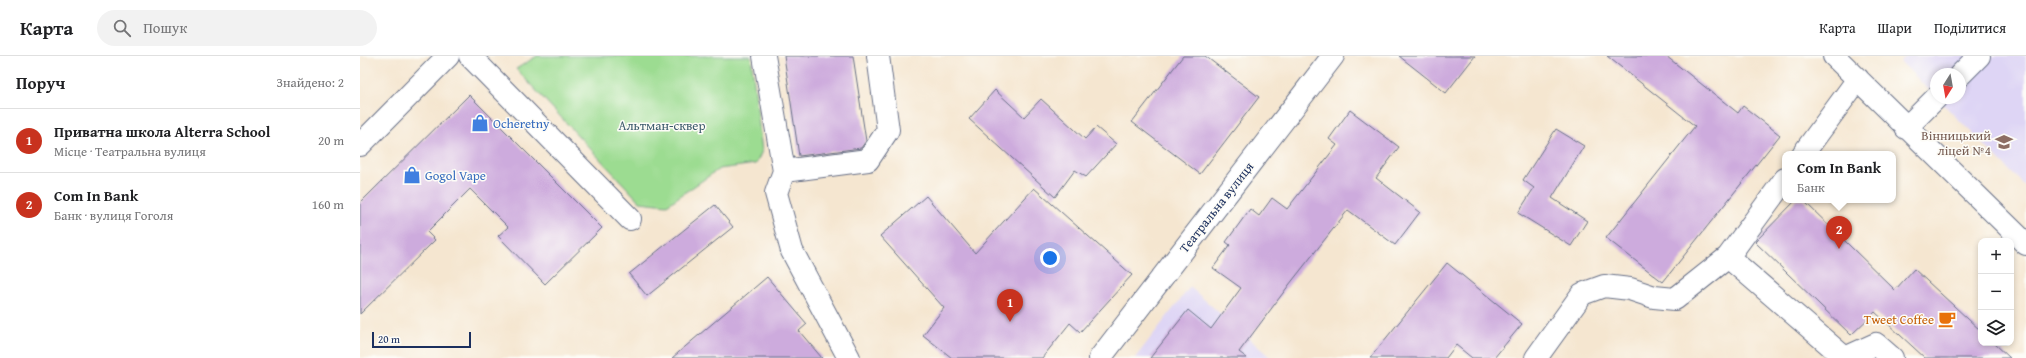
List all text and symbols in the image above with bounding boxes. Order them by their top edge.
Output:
search box [97,10,377,46]
text: Карта [20,14,73,42]
icon: search [111,17,133,39]
text: Пошук [143,17,187,38]
text: Карта [1819,18,1856,38]
text: Шари [1878,18,1912,38]
text: Поділитися [1934,18,2006,38]
north arrow [1930,68,1966,104]
text: Поруч [16,70,65,95]
text: Знайдено: 2 [276,73,344,92]
shop icon: Ocheretny [470,113,490,133]
place label: Ocheretny [493,114,550,133]
park label: Альтман-сквер [619,116,705,135]
text: Приватна школа Alterra School [54,121,270,142]
place label: Вінницький ліцей №4 [1921,126,1991,160]
text: 1 [26,131,32,150]
text: 20 m [318,131,344,150]
school or university icon: Вінницький ліцей №4 [1994,132,2014,152]
text: Місце · Театральна вулиця [54,142,206,161]
popup [1782,151,1896,203]
street label: Театральна вулиця [1175,157,1258,257]
text: Com In Bank [1797,157,1881,178]
shop icon: Gogol Vape [402,165,422,185]
place label: Gogol Vape [425,166,486,185]
text: Банк [1797,178,1825,197]
text: Com In Bank [54,185,138,206]
text: 2 [26,195,32,214]
text: 160 m [312,195,344,214]
text: Банк · вулиця Гоголя [54,206,173,225]
pin: 2 [1826,216,1852,249]
map controls [1978,238,2014,346]
button: + [1978,238,2014,274]
your location [1040,248,1060,268]
button: − [1978,274,2014,310]
pin: 1 [997,289,1023,322]
cafe icon: Tweet Coffee [1937,309,1957,329]
place label: Tweet Coffee [1864,310,1934,329]
button: layers [1978,310,2014,346]
scale bar [372,330,471,349]
text: 20 m [378,331,400,347]

